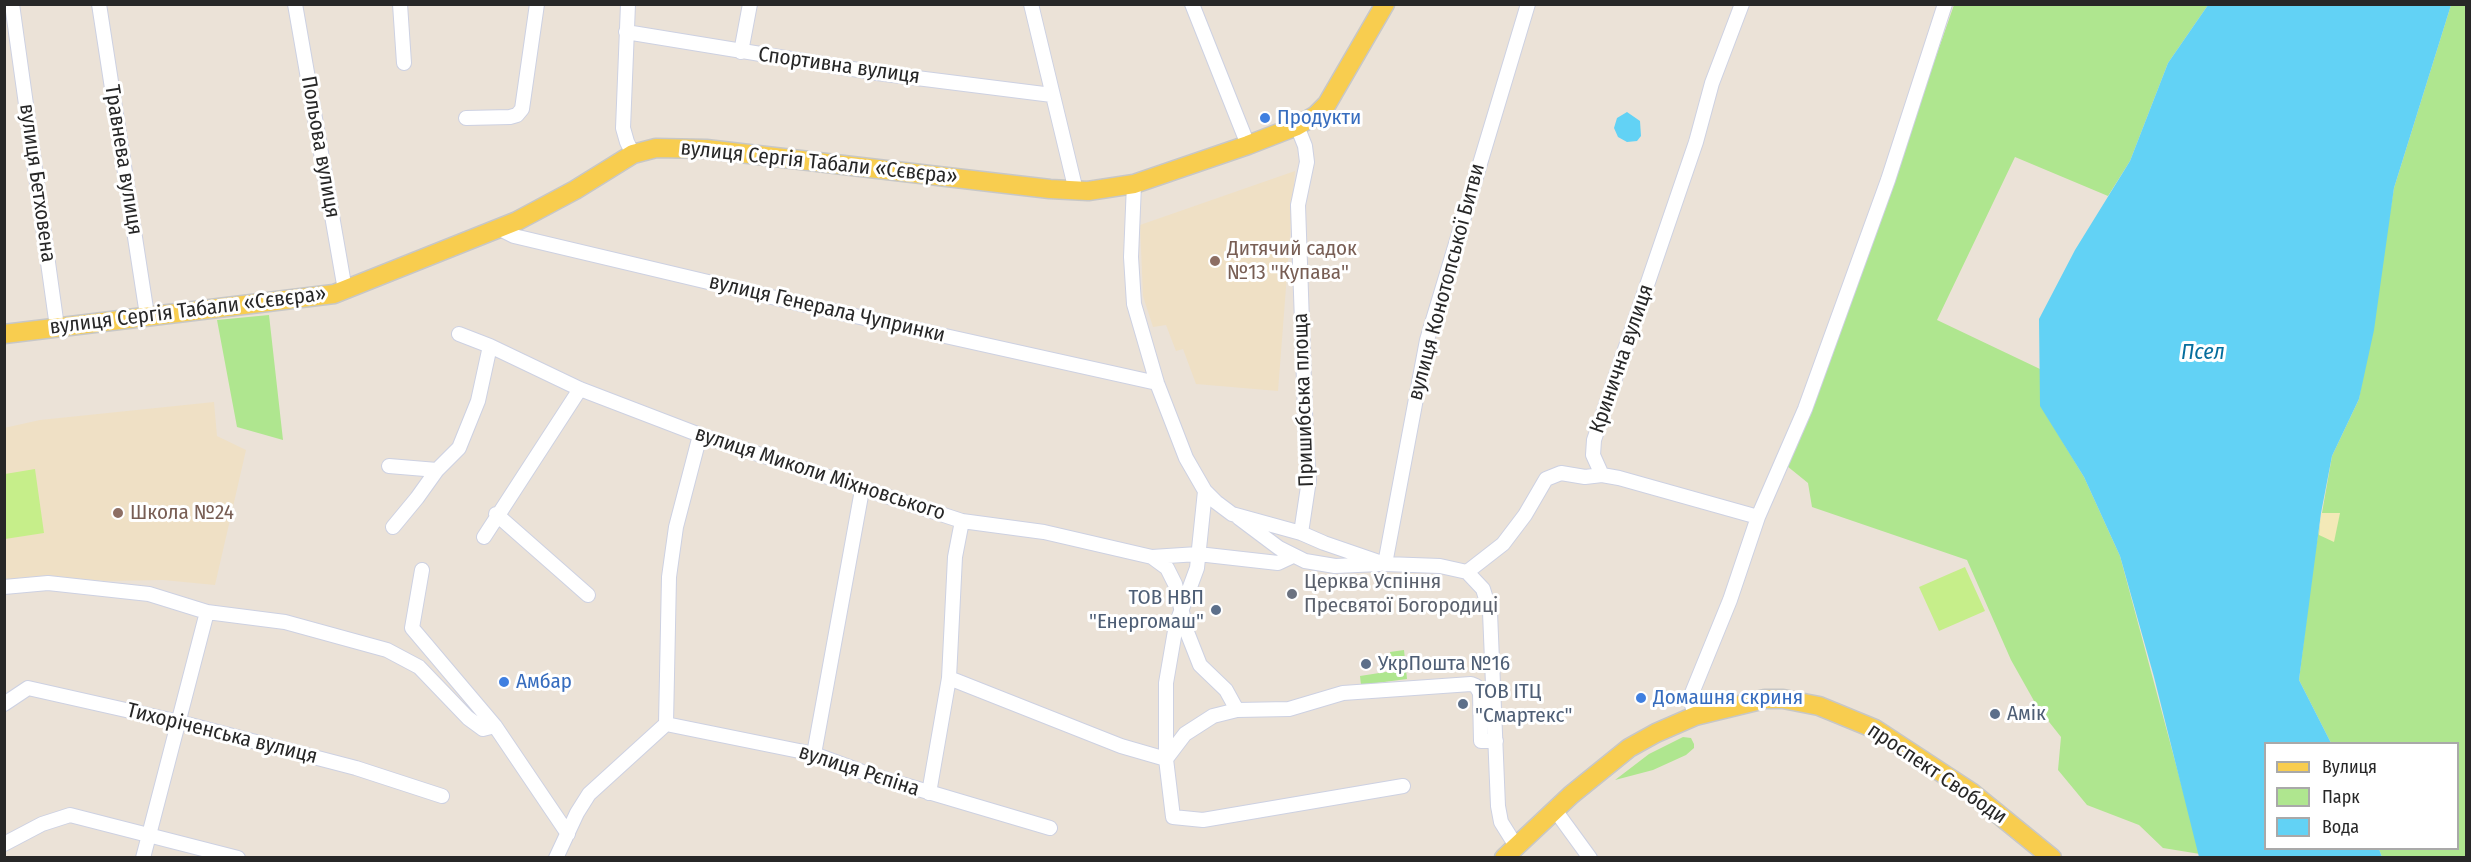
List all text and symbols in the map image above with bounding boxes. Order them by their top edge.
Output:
street label: Спортивна вулиця [757,42,921,90]
street label: Польова вулиця [295,74,345,220]
street label: Травнева вулиця [99,83,147,237]
street label: вулиця Бетховена [13,102,61,264]
place label: Продукти [1277,105,1361,131]
marker: Продукти [1258,111,1272,125]
street label: вулиця Сергія Табали «Сєвєра» [679,136,959,190]
street label: вулиця Конотопської Битви [1403,161,1491,403]
place label: Дитячий садок №13 "Купава" [1227,236,1357,286]
marker: Дитячий садок №13 "Купава" [1208,254,1222,268]
street label: вулиця Генерала Чупринки [707,270,947,348]
street label: Кринична вулиця [1585,281,1659,437]
street label: вулиця Сергія Табали «Сєвєра» [48,282,328,340]
street label: Пришибська площа [1288,313,1320,487]
water label: Псел [2181,340,2225,366]
street label: вулиця Миколи Міхновського [692,422,948,526]
place label: Школа №24 [130,500,234,526]
marker: Школа №24 [111,506,125,520]
place label: Церква Успіння Пресвятої Богородиці [1304,569,1498,619]
place label: ТОВ НВП "Енергомаш" [1089,585,1204,635]
marker: Церква Успіння Пресвятої Богородиці [1285,587,1299,601]
marker: ТОВ НВП "Енергомаш" [1209,603,1223,617]
place label: УкрПошта №16 [1378,651,1510,677]
marker: УкрПошта №16 [1359,657,1373,671]
place label: Амбар [516,669,572,695]
marker: Амбар [497,675,511,689]
place label: ТОВ ІТЦ "Смартекс" [1475,679,1572,729]
place label: Домашня скриня [1653,685,1803,711]
marker: Домашня скриня [1634,691,1648,705]
marker: ТОВ ІТЦ "Смартекс" [1456,697,1470,711]
street label: Тихоріченська вулиця [124,698,320,770]
place label: Амік [2007,701,2046,727]
marker: Амік [1988,707,2002,721]
street label: проспект Свободи [1863,718,2011,830]
street label: вулиця Рєпіна [795,740,923,802]
legend [2264,742,2459,850]
text: Вулиця [2322,756,2377,778]
text: Парк [2322,786,2360,808]
text: Вода [2322,816,2359,838]

